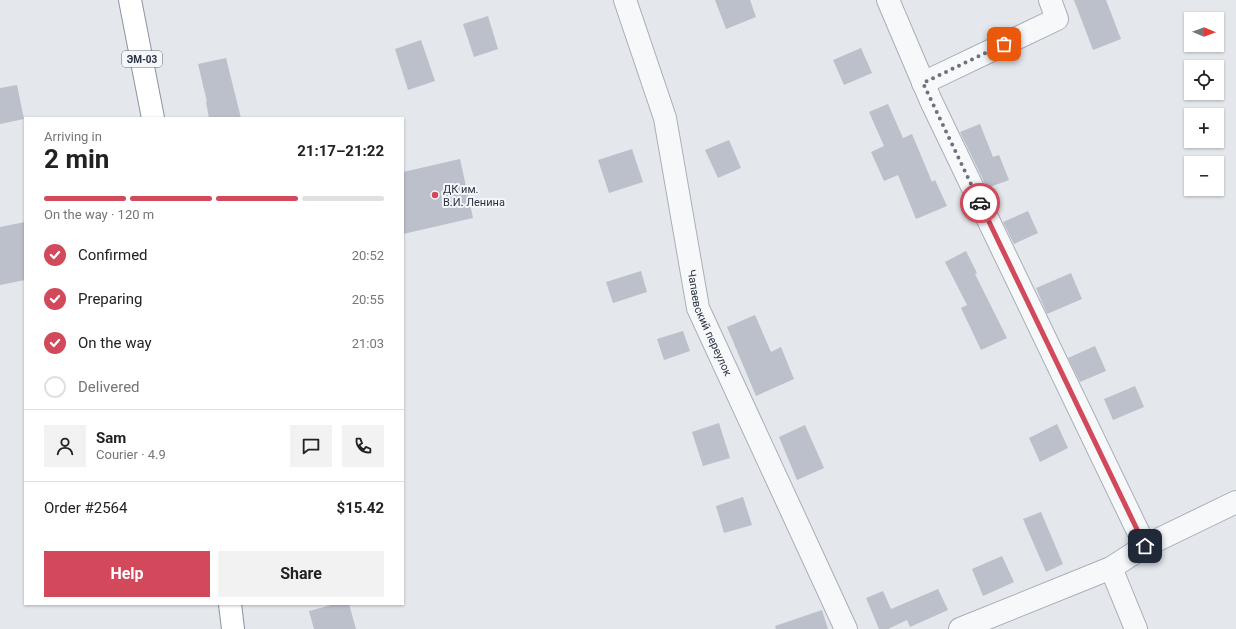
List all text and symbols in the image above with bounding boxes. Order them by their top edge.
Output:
north arrow [1184,12,1224,52]
map controls [1184,12,1224,196]
pin [987,27,1021,61]
icon: bag [993,33,1015,55]
road number: ЭМ-03 [122,51,162,67]
button: locate [1184,60,1224,100]
button: + [1184,108,1224,148]
text: Arriving in [44,129,102,144]
text: 21:17–21:22 [297,142,384,160]
text: 2 min [44,144,109,174]
button: − [1184,156,1224,196]
place label: ДК им. В.И. Ленина [443,183,505,209]
courier [960,183,1000,223]
marker: ДК им. В.И. Ленина [430,190,440,200]
icon: car [969,192,991,214]
text: On the way · 120 m [44,207,154,222]
icon: check [44,244,66,266]
text: Confirmed [78,246,148,264]
text: 20:52 [352,248,384,263]
street label: Чапаевский переулок [685,269,735,378]
icon: check [44,288,66,310]
text: Preparing [78,290,142,308]
text: 20:55 [352,292,384,307]
icon: check [44,332,66,354]
text: On the way [78,334,152,352]
text: 21:03 [352,336,384,351]
text: Delivered [78,378,140,396]
button: person [44,425,86,467]
button: chat [290,425,332,467]
button: phone [342,425,384,467]
text: Sam [96,429,126,447]
text: Courier · 4.9 [96,447,166,462]
text: Order #2564 [44,499,127,517]
text: $15.42 [337,499,384,517]
pin [1128,529,1162,563]
icon: home [1134,535,1156,557]
button: Help [44,551,210,597]
button: Share [218,551,384,597]

